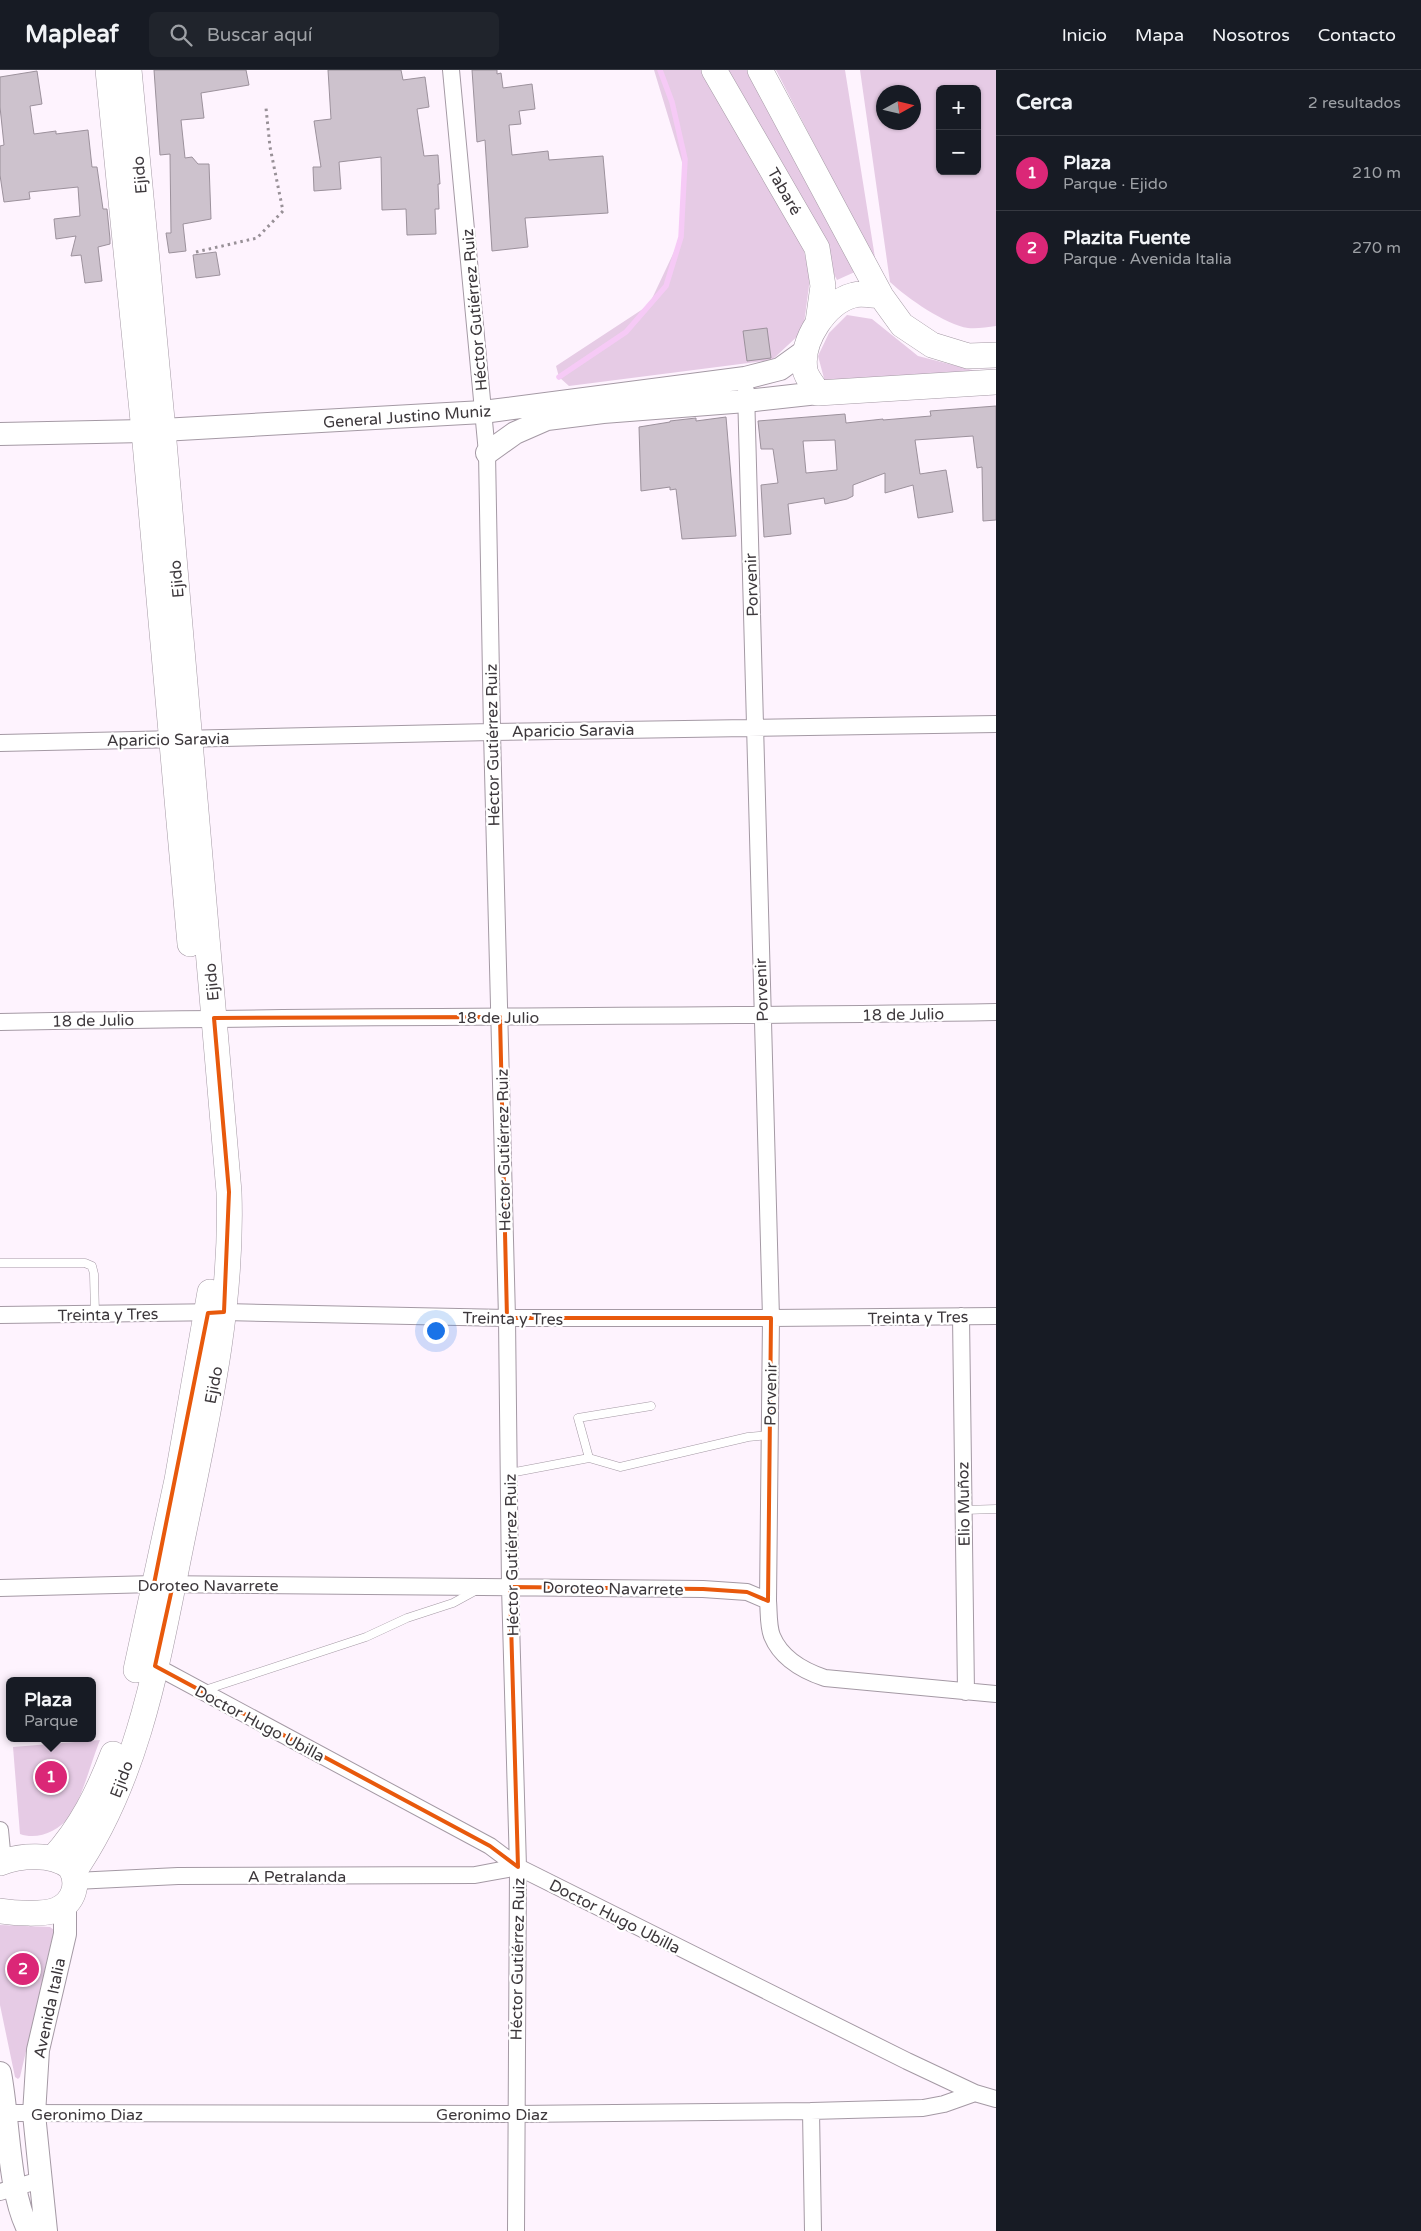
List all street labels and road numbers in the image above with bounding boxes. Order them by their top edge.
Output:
street label: Ejido [128,155,152,195]
street label: Tabaré [763,164,806,219]
street label: Héctor Gutiérrez Ruiz [458,228,492,392]
street label: General Justino Muniz [322,401,492,433]
street label: Porvenir [741,552,763,617]
street label: Ejido [165,559,189,599]
street label: Héctor Gutiérrez Ruiz [482,663,504,827]
street label: Aparicio Saravia [511,720,635,742]
street label: Aparicio Saravia [106,729,230,751]
street label: Porvenir [751,957,773,1022]
street label: Ejido [200,962,224,1002]
street label: 18 de Julio [862,1004,944,1026]
street label: 18 de Julio [457,1008,539,1028]
street label: 18 de Julio [52,1010,134,1032]
street label: Héctor Gutiérrez Ruiz [493,1068,515,1232]
street label: Treinta y Tres [57,1304,159,1326]
street label: Treinta y Tres [867,1307,969,1329]
street label: Treinta y Tres [462,1308,564,1330]
street label: Porvenir [760,1361,782,1426]
street label: Ejido [201,1365,227,1406]
street label: Elio Muñoz [953,1462,975,1546]
street label: Héctor Gutiérrez Ruiz [501,1473,523,1637]
street label: Doroteo Navarrete [137,1576,279,1596]
street label: Doroteo Navarrete [542,1578,684,1600]
street label: Doctor Hugo Ubilla [191,1681,328,1767]
street label: Ejido [106,1758,138,1801]
street label: A Petralanda [248,1867,346,1887]
street label: Doctor Hugo Ubilla [546,1875,683,1959]
street label: Héctor Gutiérrez Ruiz [507,1877,529,2041]
street label: Avenida Italia [30,1956,70,2060]
street label: Geronimo Diaz [31,2105,143,2125]
street label: Geronimo Diaz [436,2105,548,2125]

